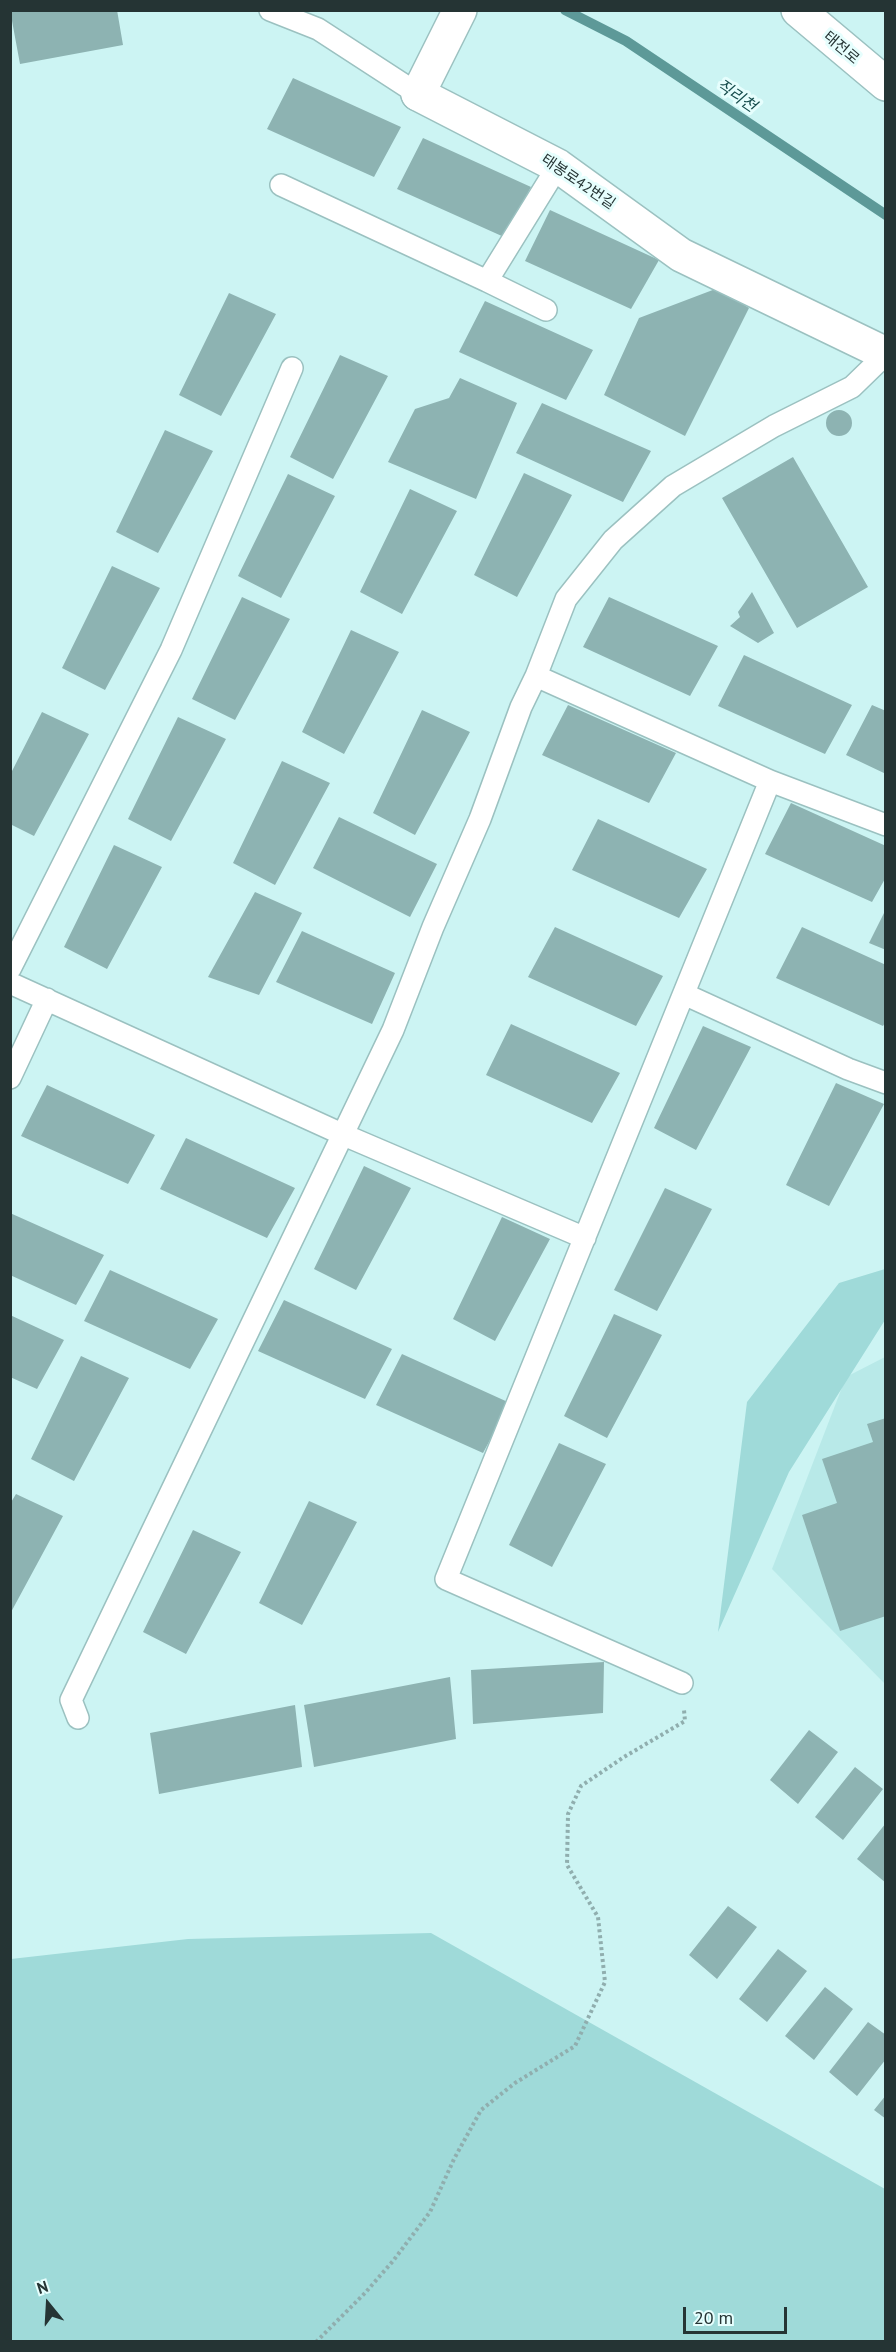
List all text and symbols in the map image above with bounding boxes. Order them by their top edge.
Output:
street label: 태전로 [819,28,863,68]
water label: 직리천 [712,76,760,116]
street label: 태봉로42번길 [538,151,618,213]
north arrow [18,2274,78,2334]
text: N [34,2276,51,2298]
scale bar [686,2295,790,2333]
text: 20 m [694,2306,733,2329]

